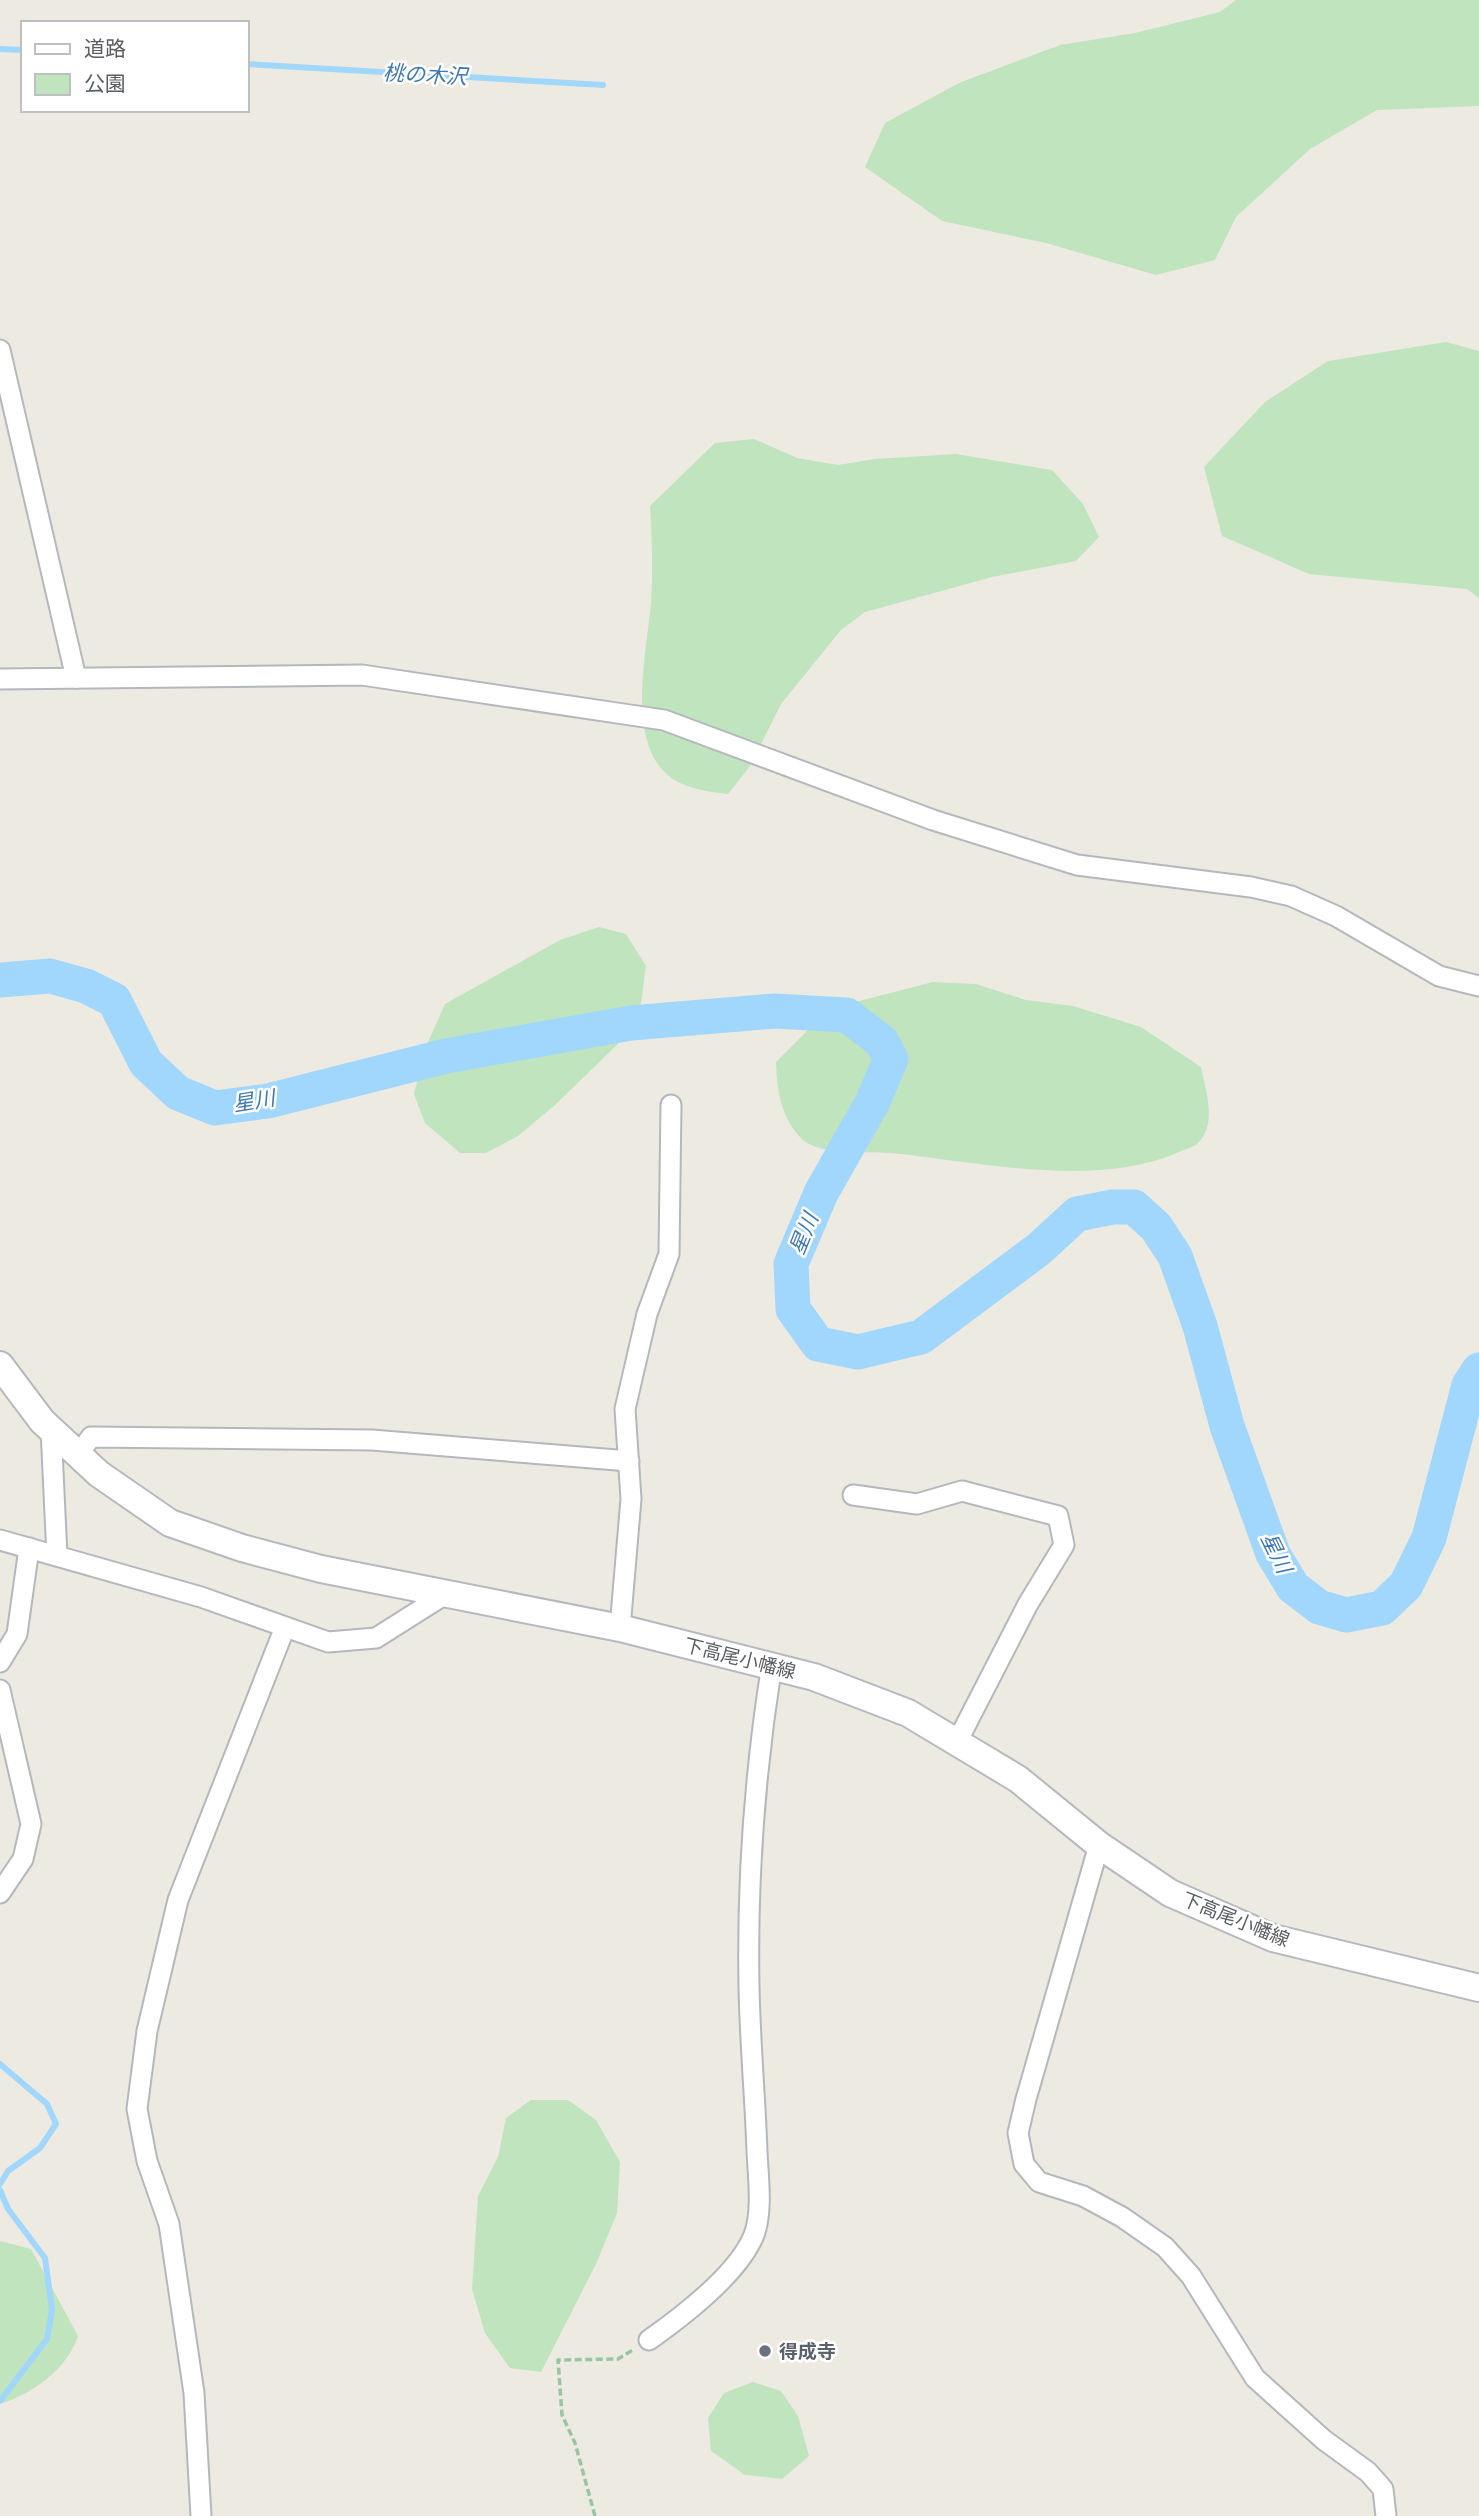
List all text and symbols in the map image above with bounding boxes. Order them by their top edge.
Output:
legend [21,21,248,112]
text: 道路 [84,34,126,64]
water label: 桃の木沢 [382,58,471,92]
text: 公園 [84,69,126,99]
water label: 星川 [231,1083,279,1119]
water label: 星川 [782,1207,827,1259]
water label: 星川 [1253,1528,1300,1580]
street label: 下高尾小幡線 [681,1633,798,1686]
street label: 下高尾小幡線 [1178,1887,1293,1954]
place label: 得成寺 [779,2339,836,2366]
marker: 得成寺 [757,2343,773,2359]

